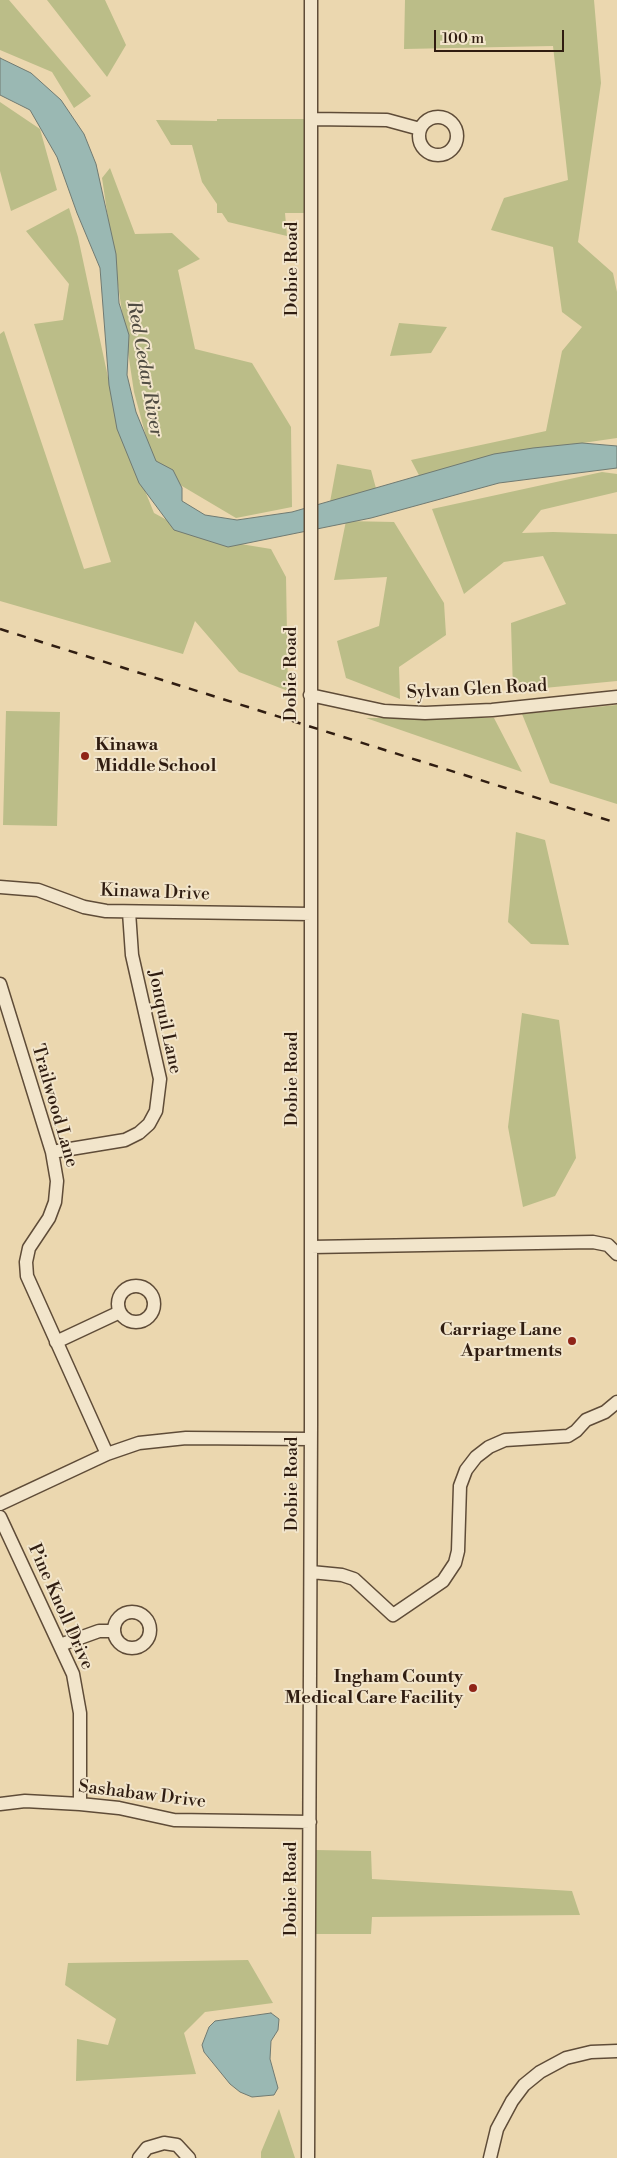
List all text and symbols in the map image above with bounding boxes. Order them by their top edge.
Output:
scale bar [437,20,567,52]
text: 100 m [442,29,484,48]
street label: Dobie Road [282,222,304,316]
water label: Red Cedar River [121,299,167,439]
street label: Dobie Road [281,627,303,721]
street label: Sylvan Glen Road [406,676,548,704]
place label: Kinawa Middle School [95,735,216,778]
marker: Kinawa Middle School [79,750,91,762]
street label: Kinawa Drive [100,880,210,906]
street label: Jonquil Lane [142,968,186,1076]
street label: Dobie Road [282,1032,304,1126]
street label: Trailwood Lane [26,1042,82,1170]
place label: Carriage Lane Apartments [440,1320,562,1362]
marker: Carriage Lane Apartments [566,1335,578,1347]
street label: Dobie Road [282,1437,304,1531]
street label: Pine Knoll Drive [22,1541,98,1673]
place label: Ingham County Medical Care Facility [285,1667,463,1710]
marker: Ingham County Medical Care Facility [467,1682,479,1694]
street label: Sashabaw Drive [77,1776,207,1814]
street label: Dobie Road [281,1842,303,1936]

